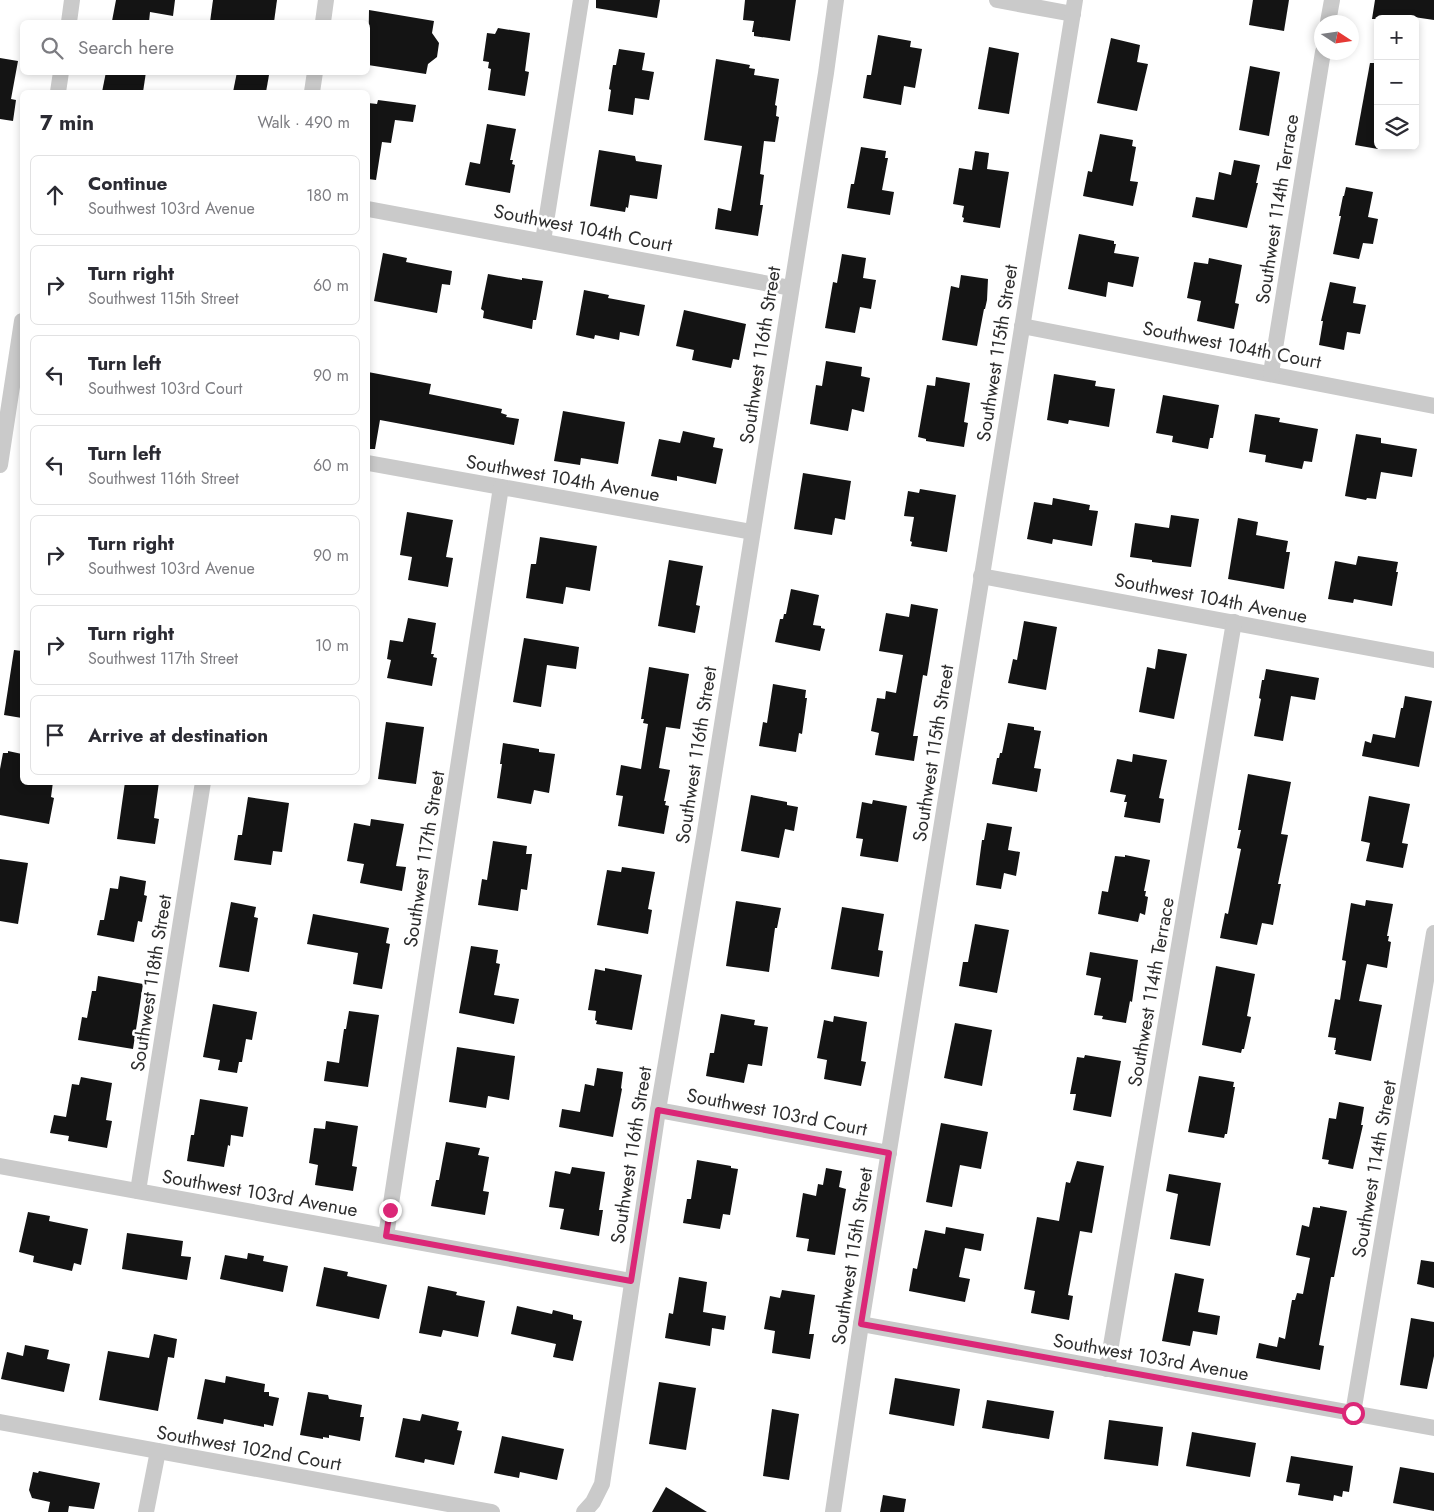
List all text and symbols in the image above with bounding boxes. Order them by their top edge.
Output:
north arrow [1314,15,1359,60]
map controls [1374,15,1419,150]
button: + [1374,15,1419,60]
search box [20,20,370,75]
icon: search [38,34,66,62]
text: Search here [78,34,174,61]
button: − [1374,60,1419,105]
button: layers [1374,105,1419,150]
text: 7 min [40,108,94,138]
text: Walk · 490 m [258,111,350,134]
street label: Southwest 114th Terrace [1249,112,1305,306]
text: Continue [88,170,167,197]
icon: ahead [41,181,69,209]
text: 180 m [306,184,349,207]
text: Southwest 103rd Avenue [88,197,255,220]
street label: Southwest 104th Court [491,197,675,259]
text: Turn right [88,260,174,287]
street label: Southwest 115th Street [970,262,1024,443]
street label: Southwest 116th Street [733,264,787,446]
icon: right [41,271,69,299]
text: 60 m [313,274,349,297]
text: Southwest 115th Street [88,287,239,310]
street label: Southwest 104th Court [1140,314,1324,376]
text: Turn left [88,350,161,377]
icon: left [41,361,69,389]
text: 90 m [313,364,349,387]
text: Southwest 103rd Court [88,377,242,400]
text: Turn left [88,440,161,467]
street label: Southwest 104th Avenue [464,448,662,508]
icon: left [41,451,69,479]
text: 60 m [313,454,349,477]
text: Southwest 116th Street [88,467,239,490]
text: Turn right [88,530,174,557]
icon: right [41,541,69,569]
text: 90 m [313,544,349,567]
text: Southwest 103rd Avenue [88,557,255,580]
street label: Southwest 104th Avenue [1112,566,1310,630]
text: Turn right [88,620,174,647]
icon: right [41,631,69,659]
text: 10 m [315,634,349,657]
text: Southwest 117th Street [88,647,238,670]
street label: Southwest 115th Street [906,662,960,843]
street label: Southwest 116th Street [669,664,723,846]
icon: arrive [41,721,69,749]
text: Arrive at destination [88,722,268,749]
street label: Southwest 117th Street [397,768,451,949]
street label: Southwest 118th Street [124,892,178,1073]
street label: Southwest 114th Terrace [1121,895,1181,1089]
street label: Southwest 116th Street [604,1064,658,1246]
street label: Southwest 114th Street [1345,1078,1403,1260]
street label: Southwest 103rd Court [684,1081,870,1143]
street label: Southwest 103rd Avenue [160,1163,360,1224]
street label: Southwest 115th Street [825,1165,879,1346]
route end [379,1199,402,1222]
street label: Southwest 103rd Avenue [1051,1327,1251,1388]
route start [1342,1402,1365,1425]
street label: Southwest 102nd Court [154,1418,344,1478]

